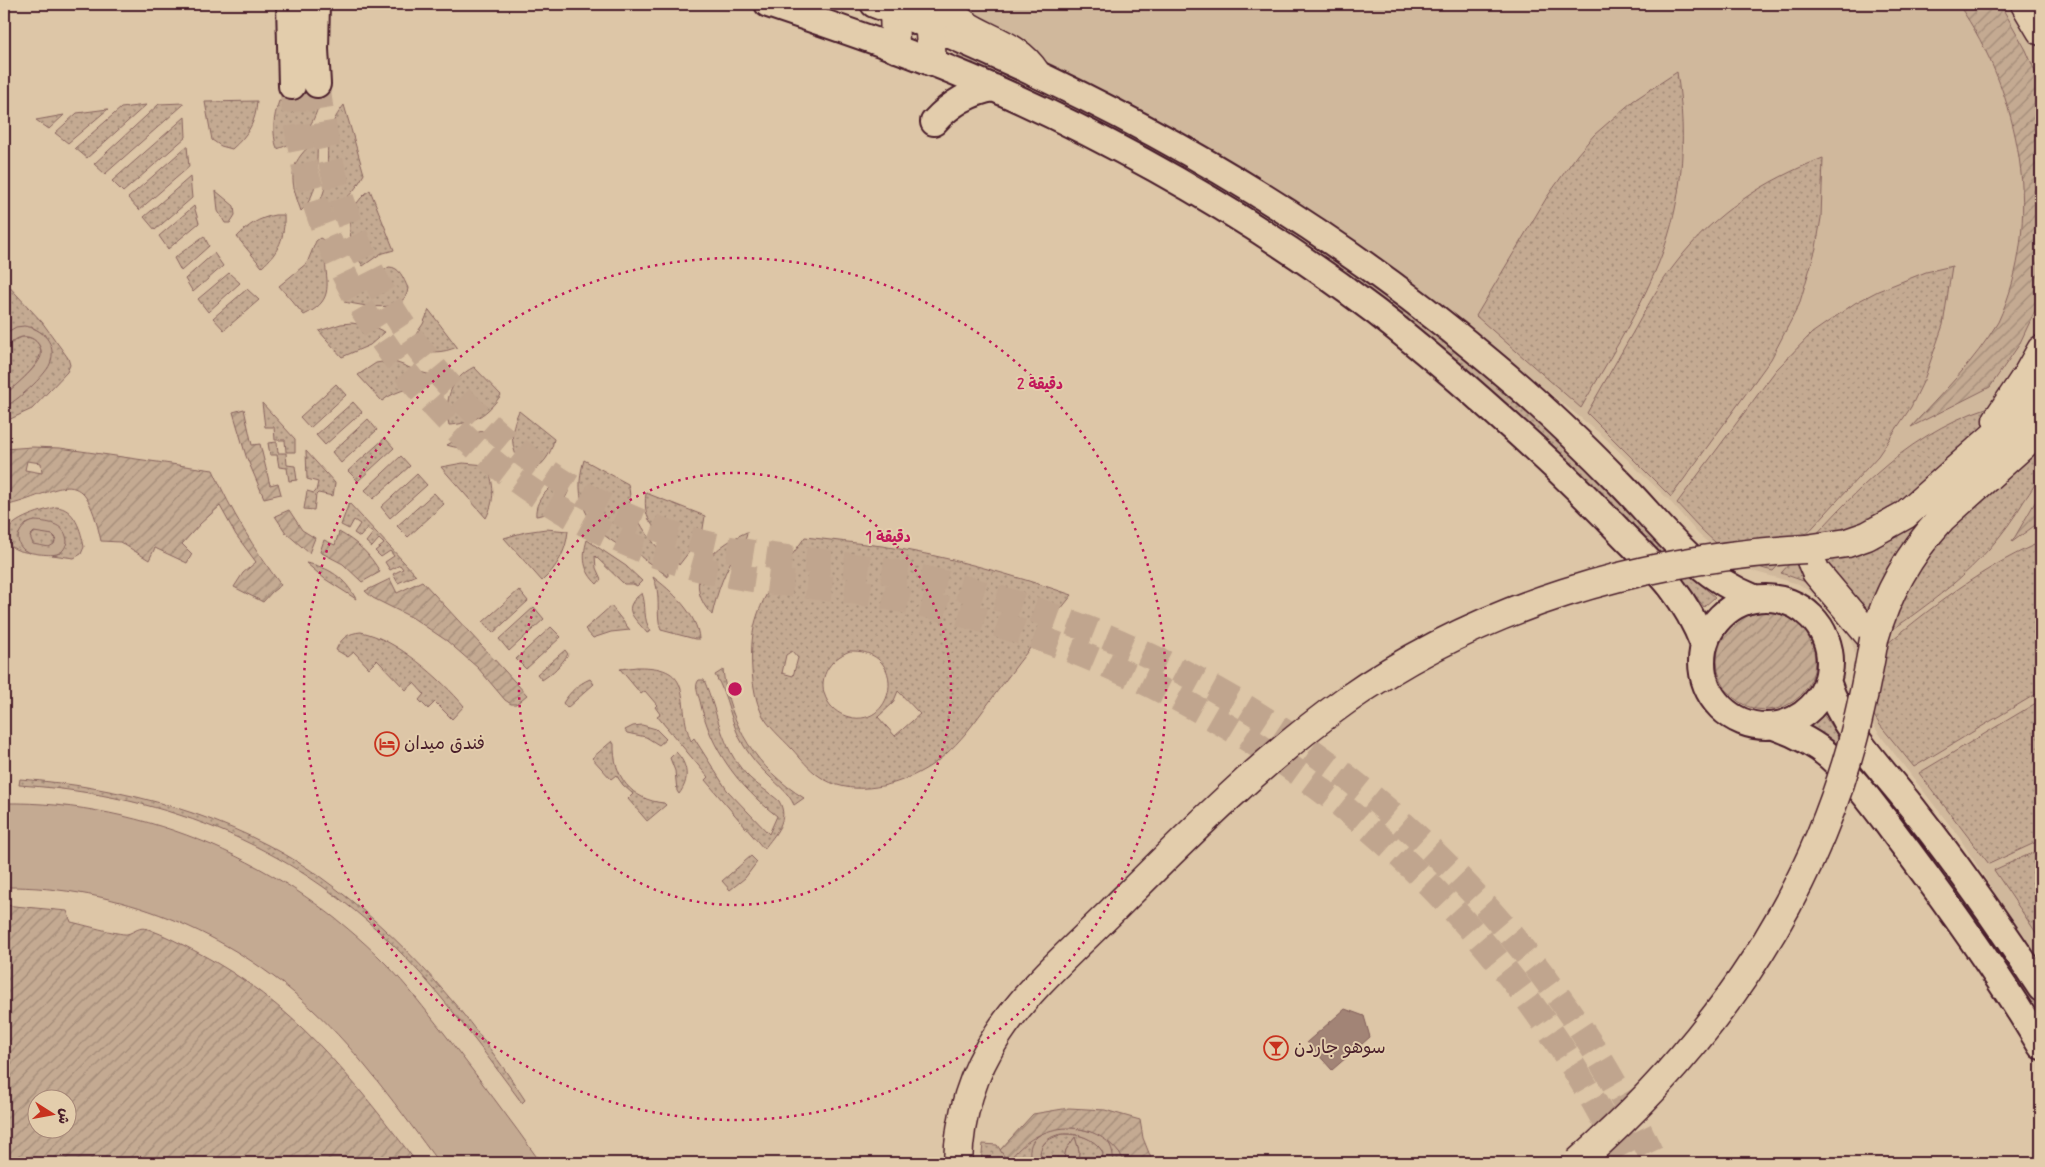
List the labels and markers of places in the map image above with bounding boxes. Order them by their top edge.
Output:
centre of rings [726,680,744,698]
hotel icon: فندق ميدان [374,731,400,757]
place label: فندق ميدان [404,732,485,756]
bar icon: سوهو جاردن [1263,1035,1289,1061]
place label: سوهو جاردن [1294,1036,1386,1060]

